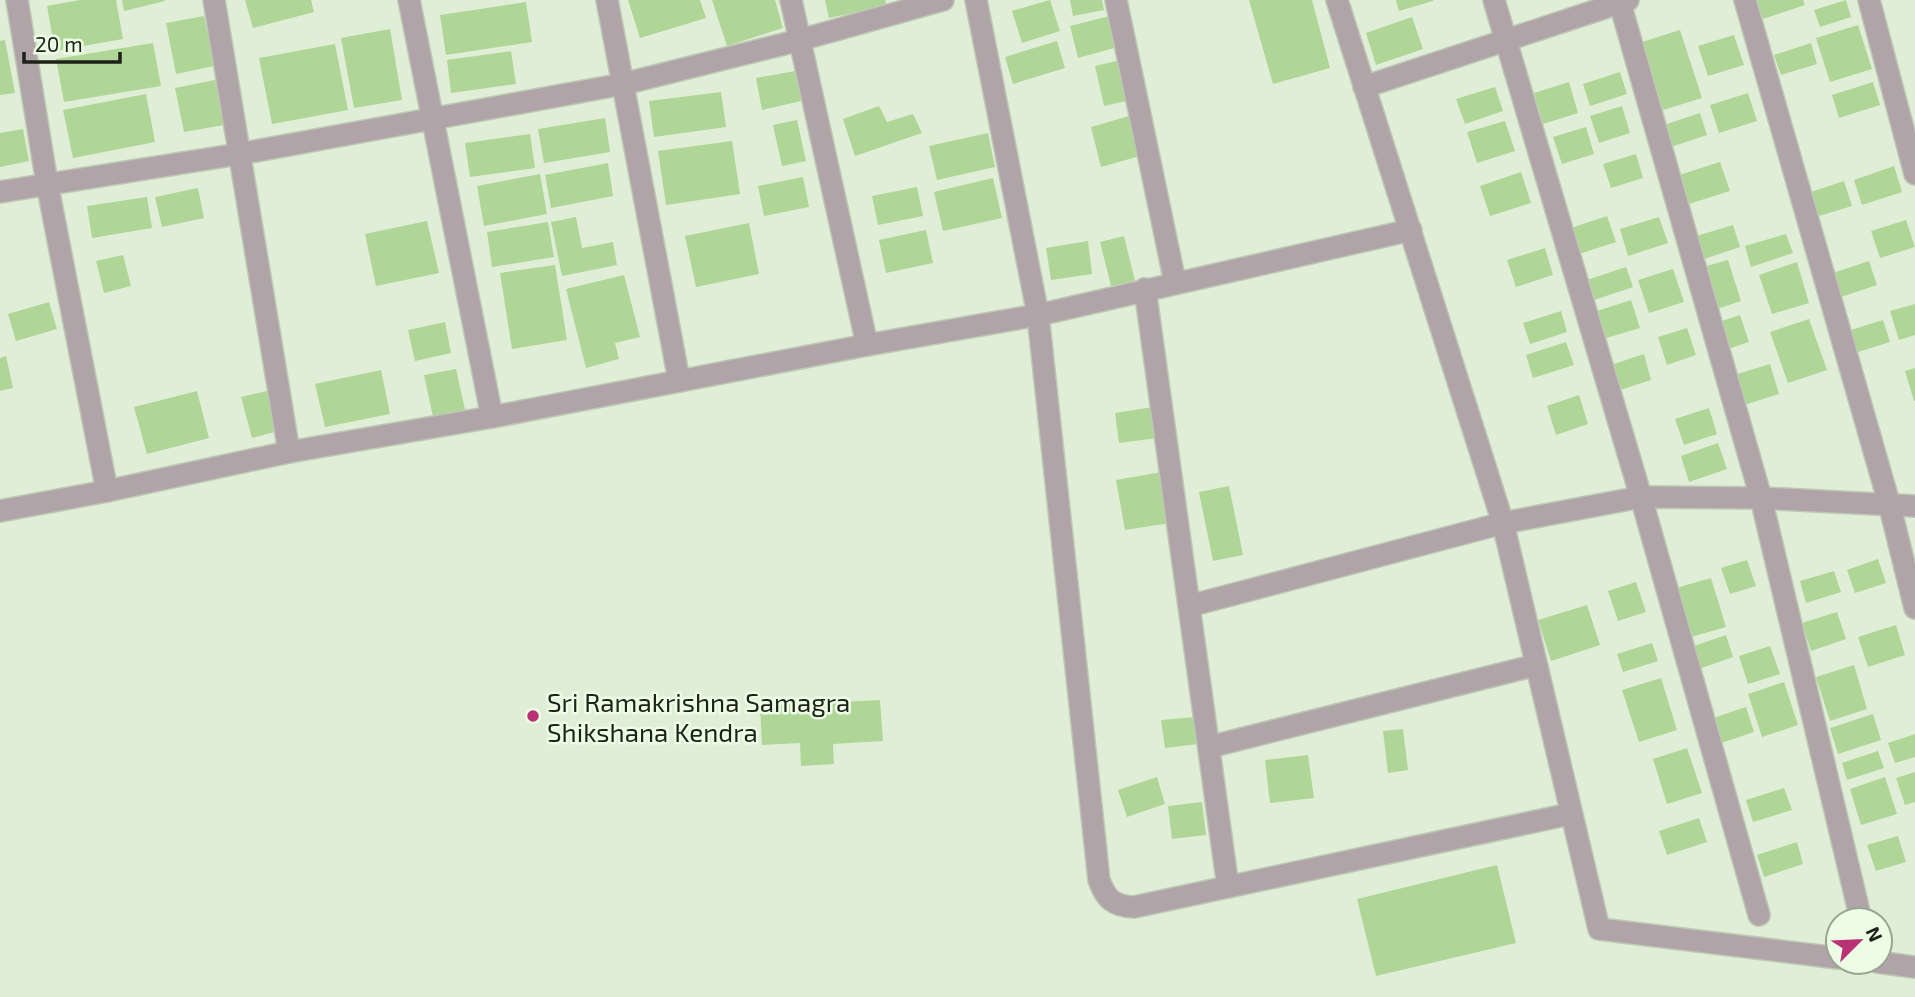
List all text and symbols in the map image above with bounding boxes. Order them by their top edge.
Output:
scale bar [24,21,121,65]
text: 20 m [35,31,83,56]
place label: Sri Ramakrishna Samagra Shikshana Kendra [547,686,850,747]
marker: Sri Ramakrishna Samagra Shikshana Kendra [525,708,541,724]
north arrow [1824,906,1894,976]
text: N [1862,923,1888,945]

